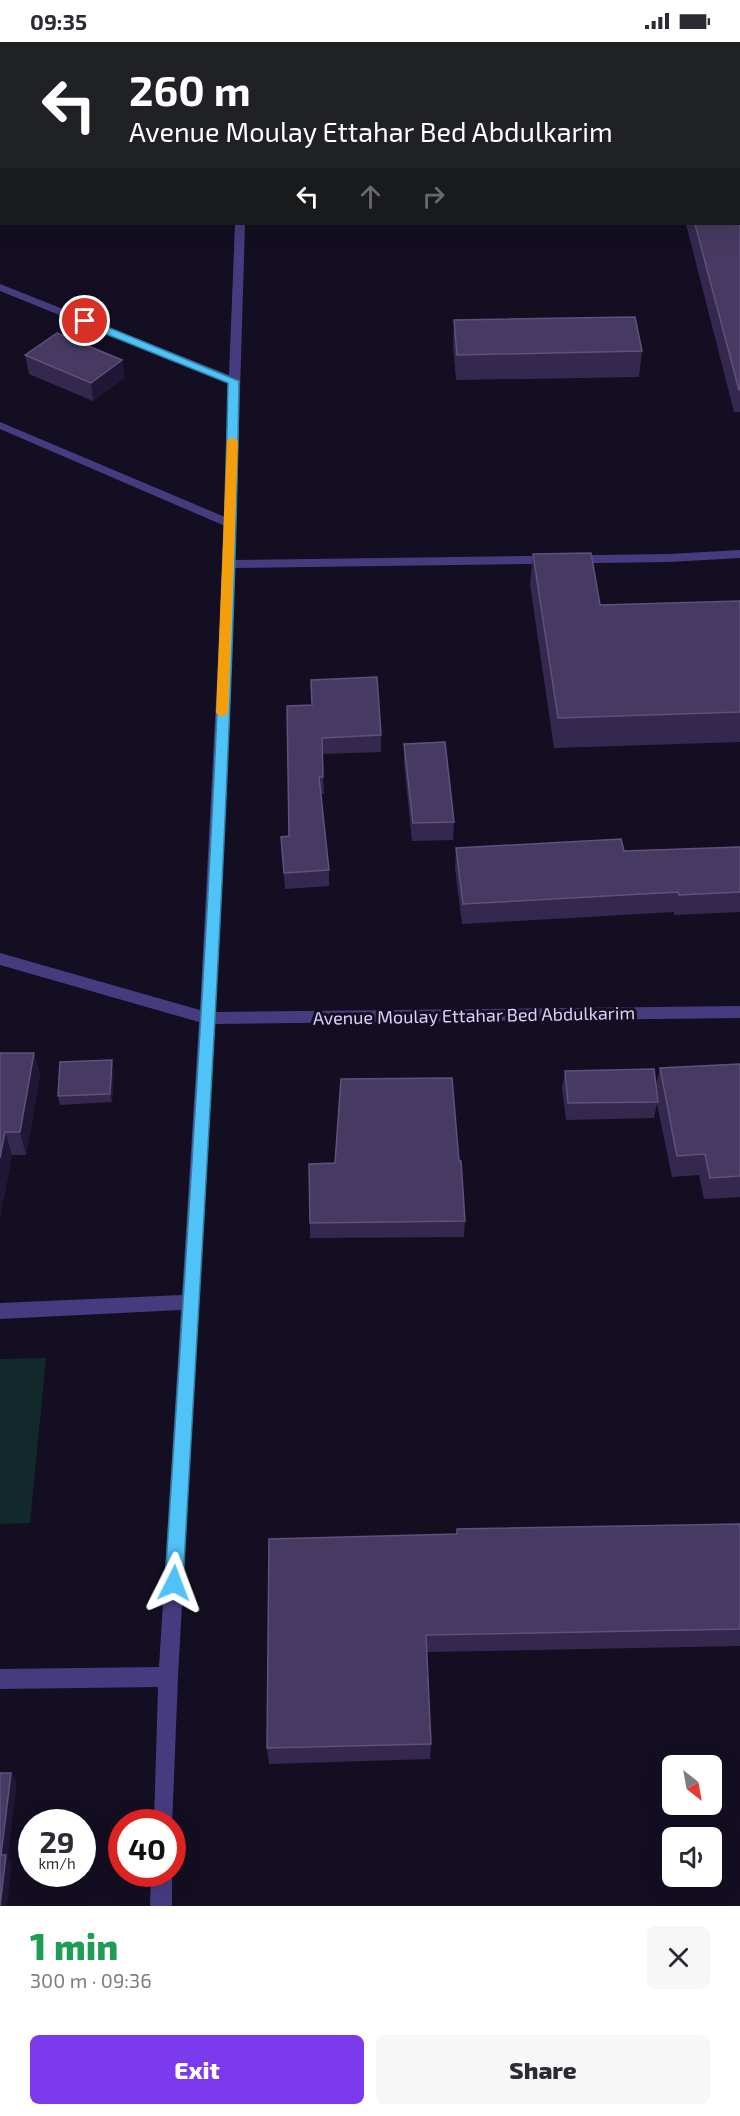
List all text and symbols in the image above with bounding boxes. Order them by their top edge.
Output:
text: 09:35 [30,8,87,34]
text: 260 m [129,64,251,114]
icon: left [30,66,108,144]
text: Avenue Moulay Ettahar Bed Abdulkarim [129,115,613,147]
icon: left [291,180,324,213]
icon: ahead [354,180,387,213]
icon: right [417,180,450,213]
pin [59,295,110,346]
icon: arrive [68,304,101,337]
street label: Avenue Moulay Ettahar Bed Abdulkarim [313,1001,635,1029]
position arrow [142,1551,206,1615]
north arrow [662,1755,722,1815]
map controls [662,1755,722,1887]
speed limit sign: 40 [108,1809,186,1887]
text: 29 [39,1823,75,1859]
button: sound [662,1827,722,1887]
text: km/h [38,1854,76,1872]
text: 1 min [30,1924,118,1967]
button: close [647,1926,710,1989]
text: 300 m · 09:36 [30,1968,152,1992]
button: Exit [30,2035,364,2104]
button: Share [376,2035,710,2104]

